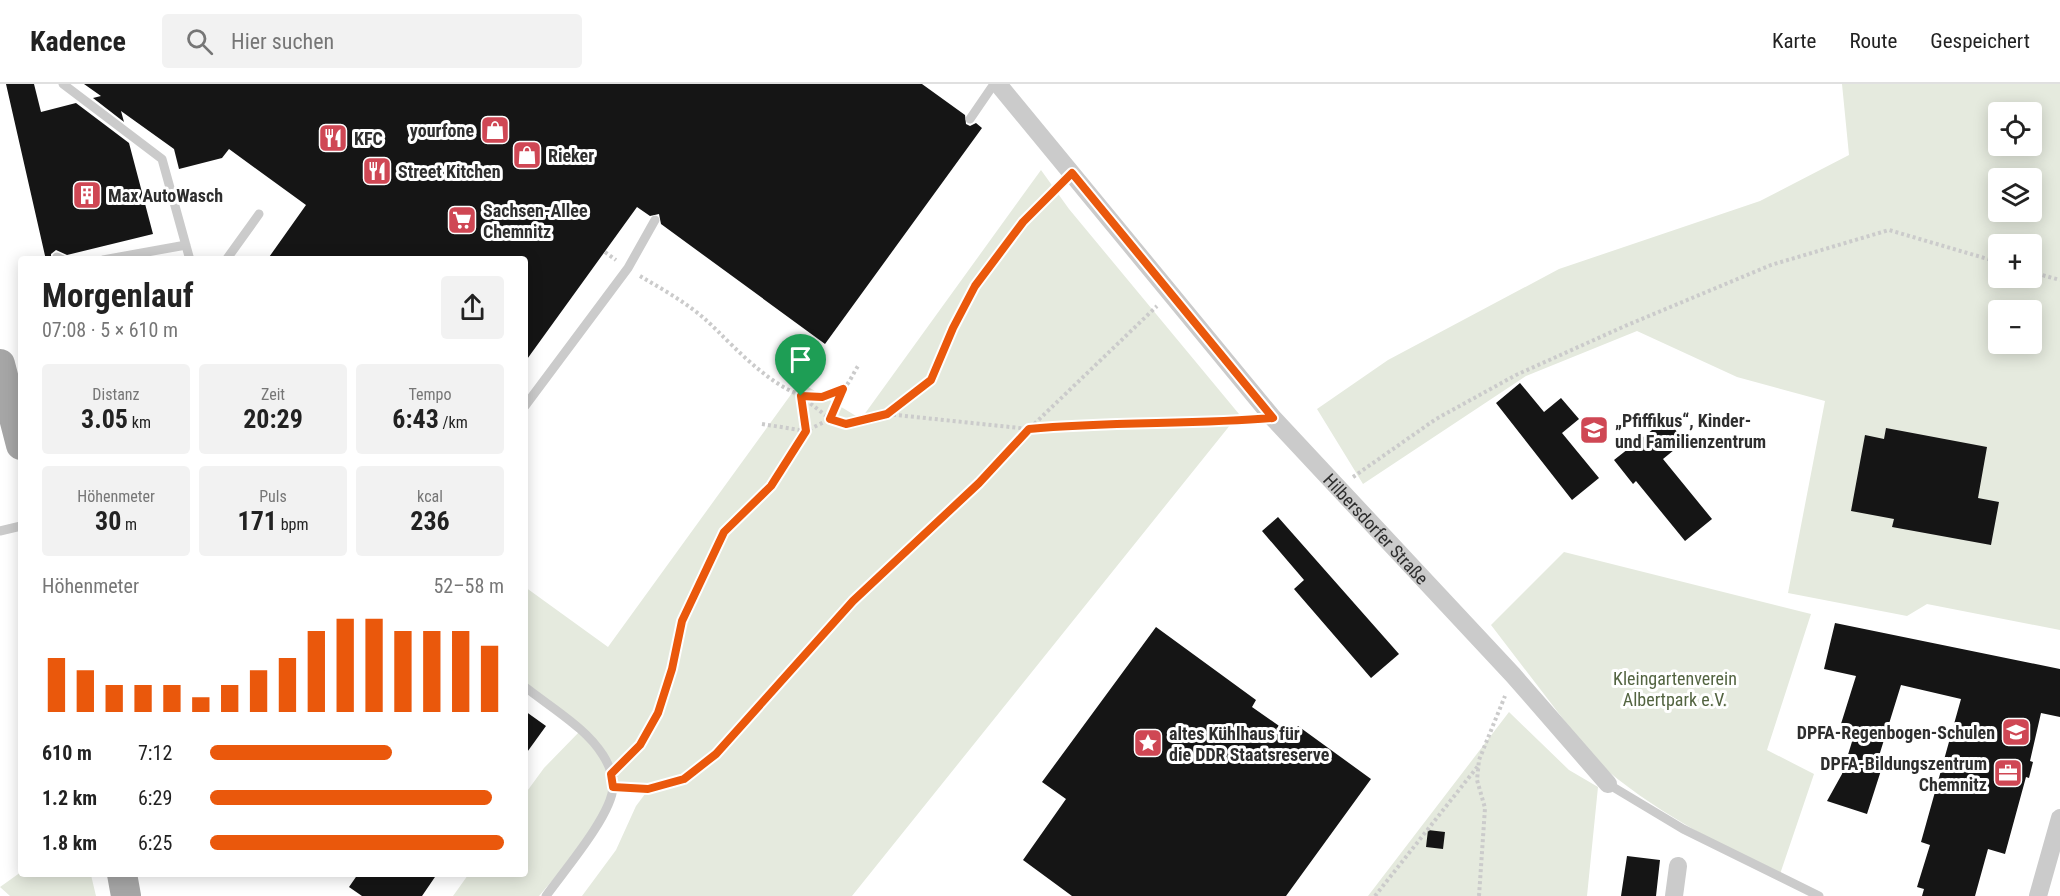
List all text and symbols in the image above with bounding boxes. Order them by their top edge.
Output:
search box [162,14,582,68]
text: Kadence [30,25,126,58]
icon: search [183,25,216,58]
text: Hier suchen [231,29,334,54]
text: Karte [1772,29,1816,53]
text: Route [1849,29,1897,53]
text: Gespeichert [1930,29,2030,53]
map controls [1988,102,2042,354]
button: locate [1988,102,2042,156]
shop icon: yourfone [479,114,511,146]
place label: yourfone [410,120,474,141]
restaurant icon: KFC [317,122,349,154]
place label: KFC [354,128,383,149]
shop icon: Rieker [511,139,543,171]
place label: Rieker [548,145,594,166]
restaurant icon: Street Kitchen [361,155,393,187]
place label: Street Kitchen [398,161,501,182]
button: layers [1988,168,2042,222]
building icon: Max AutoWasch [71,179,103,211]
place label: Max AutoWasch [108,185,223,206]
place label: Sachsen-Allee Chemnitz [483,200,588,242]
supermarket icon: Sachsen-Allee Chemnitz [446,204,478,236]
button: + [1988,234,2042,288]
text: Morgenlauf [42,276,194,315]
button: share [441,276,504,339]
button: − [1988,300,2042,354]
text: 07:08 · 5 × 610 m [42,318,178,342]
pin [775,334,826,396]
icon: arrive [784,343,817,376]
text: Distanz [92,385,140,404]
text: Zeit [261,385,285,404]
text: Tempo [408,385,452,404]
text: 3.05 [81,404,128,434]
text: 20:29 [243,404,303,434]
text: 6:43 [392,404,439,434]
place label: „Pfiffikus“, Kinder- und Familienzentrum [1615,410,1766,452]
text: km [128,413,151,432]
text: /km [439,413,468,432]
school or university icon: „Pfiffikus“, Kinder- und Familienzentrum [1578,414,1610,446]
street label: Hilbersdorfer Straße [1320,469,1433,588]
text: Höhenmeter [77,487,155,506]
text: Puls [259,487,287,506]
text: kcal [417,487,443,506]
text: 30 [95,506,121,536]
text: 171 [238,506,277,536]
text: 236 [410,506,450,536]
text: m [121,515,137,534]
text: bpm [277,515,308,534]
text: Höhenmeter [42,574,139,598]
text: 52–58 m [433,574,504,598]
park label: Kleingartenverein Albertpark e.V. [1613,668,1737,710]
school or university icon: DPFA-Regenbogen-Schulen [2000,716,2032,748]
place label: DPFA-Regenbogen-Schulen [1797,722,1995,743]
place label: altes Kühlhaus für die DDR Staatsreserve [1169,723,1330,765]
place icon: altes Kühlhaus für die DDR Staatsreserve [1132,727,1164,759]
text: 610 m [42,741,92,765]
text: 7:12 [138,741,172,765]
place label: DPFA-Bildungszentrum Chemnitz [1820,753,1987,795]
office icon: DPFA-Bildungszentrum Chemnitz [1992,757,2024,789]
text: 1.2 km [42,786,97,810]
text: 6:29 [138,786,172,810]
text: 1.8 km [42,831,97,855]
text: 6:25 [138,831,172,855]

